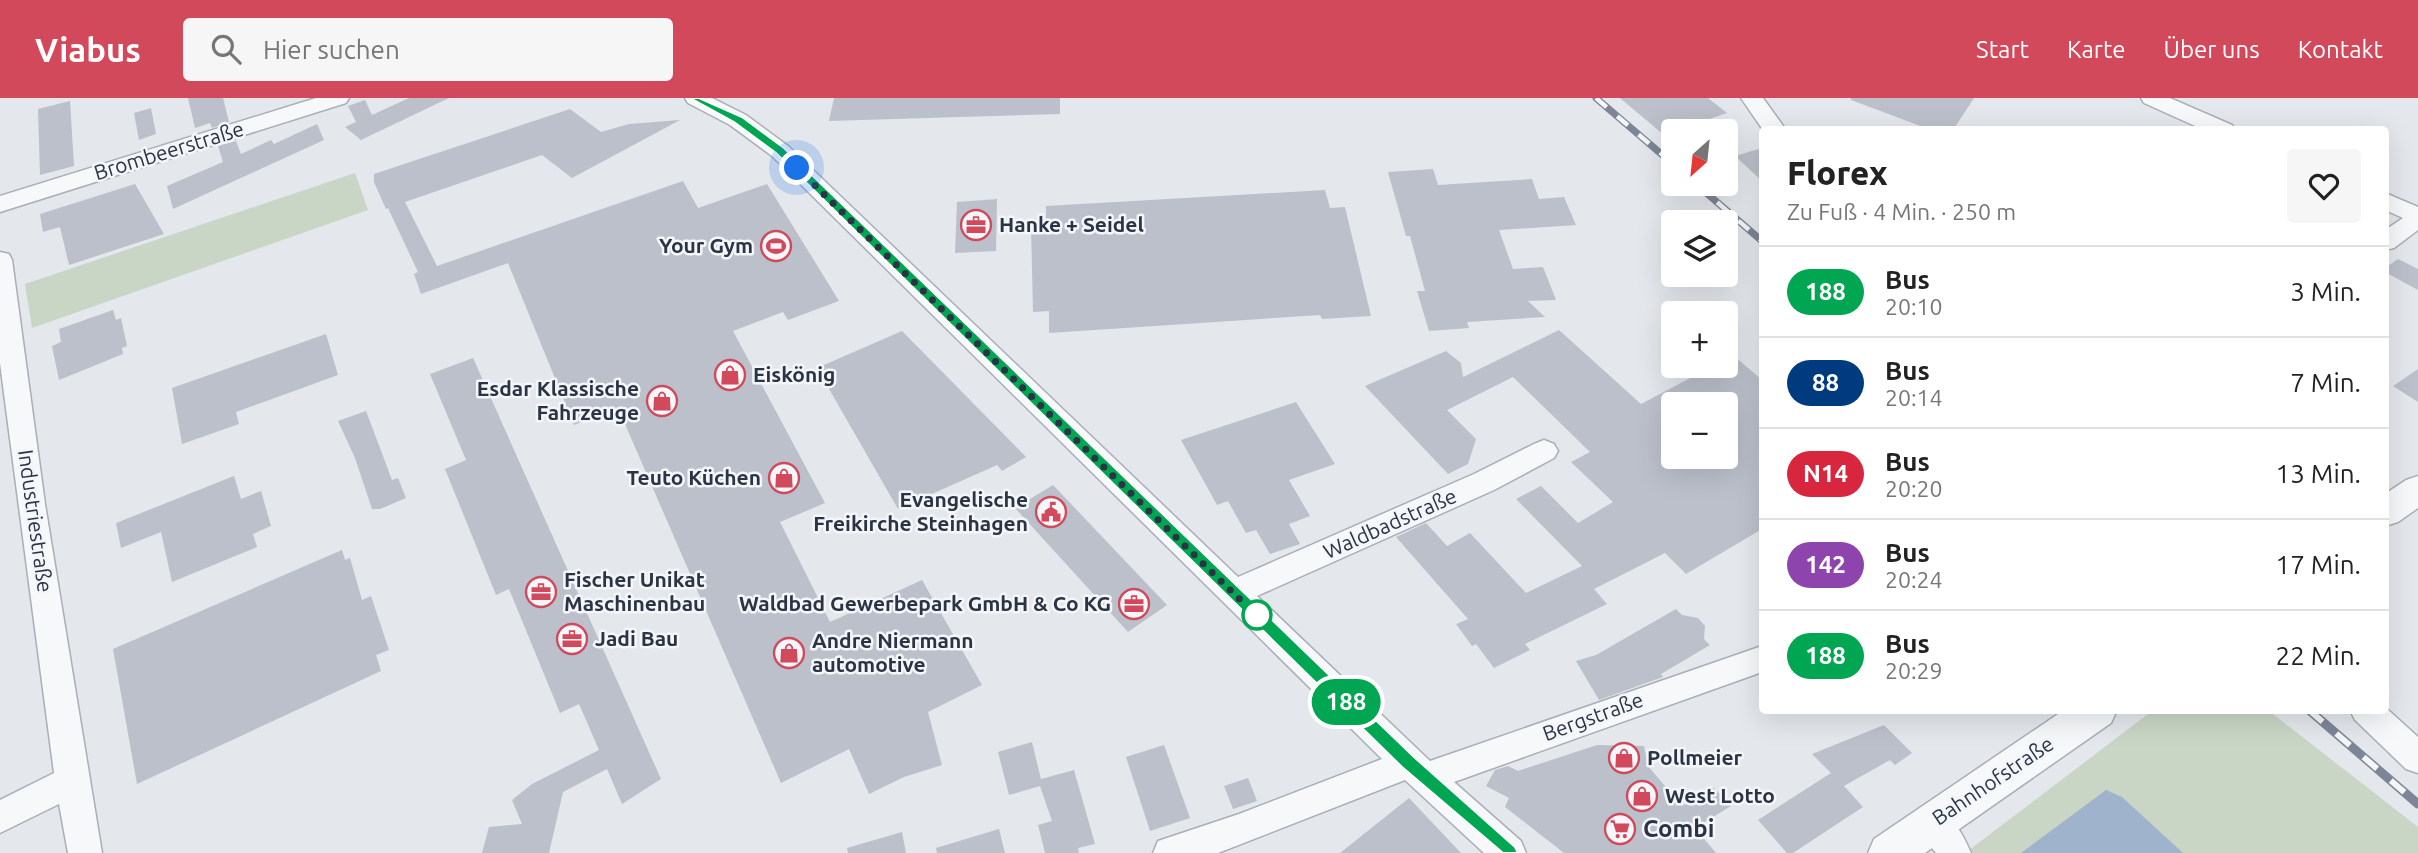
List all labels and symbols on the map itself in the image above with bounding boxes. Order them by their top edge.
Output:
street label: Brombeerstraße [91,116,247,184]
north arrow [1661,119,1738,196]
your location [779,150,814,185]
office icon: Hanke + Seidel [959,208,993,242]
place label: Hanke + Seidel [999,212,1144,236]
sports icon: Your Gym [759,229,793,263]
place label: Your Gym [659,233,753,257]
shop icon: Eiskönig [713,358,747,392]
place label: Eiskönig [753,362,836,386]
place label: Esdar Klassische Fahrzeuge [477,376,639,424]
shop icon: Esdar Klassische Fahrzeuge [645,384,679,418]
street label: Industriestraße [14,448,58,594]
shop icon: Teuto Küchen [767,461,801,495]
place label: Teuto Küchen [626,465,761,489]
street label: Waldbadstraße [1319,483,1460,563]
place label: Evangelische Freikirche Steinhagen [813,487,1028,535]
public building icon: Evangelische Freikirche Steinhagen [1034,495,1068,529]
place label: Fischer Unikat Maschinenbau [564,567,705,615]
office icon: Fischer Unikat Maschinenbau [524,575,558,609]
office icon: Waldbad Gewerbepark GmbH & Co KG [1117,587,1151,621]
place label: Waldbad Gewerbepark GmbH & Co KG [739,591,1111,615]
unlabelled marker [1242,600,1272,630]
office icon: Jadi Bau [555,622,589,656]
place label: Jadi Bau [595,626,678,650]
place label: Andre Niermann automotive [812,628,973,676]
shop icon: Andre Niermann automotive [772,636,806,670]
line badge: 188 [1306,679,1386,725]
street label: Bergstraße [1539,687,1646,745]
street label: Bahnhofstraße [1927,731,2057,829]
shop icon: Pollmeier [1607,741,1641,775]
place label: Pollmeier [1647,745,1742,769]
shop icon: West Lotto [1625,779,1659,813]
place label: West Lotto [1665,783,1775,807]
supermarket icon: Combi [1603,812,1637,846]
place label: Combi [1643,815,1714,842]

